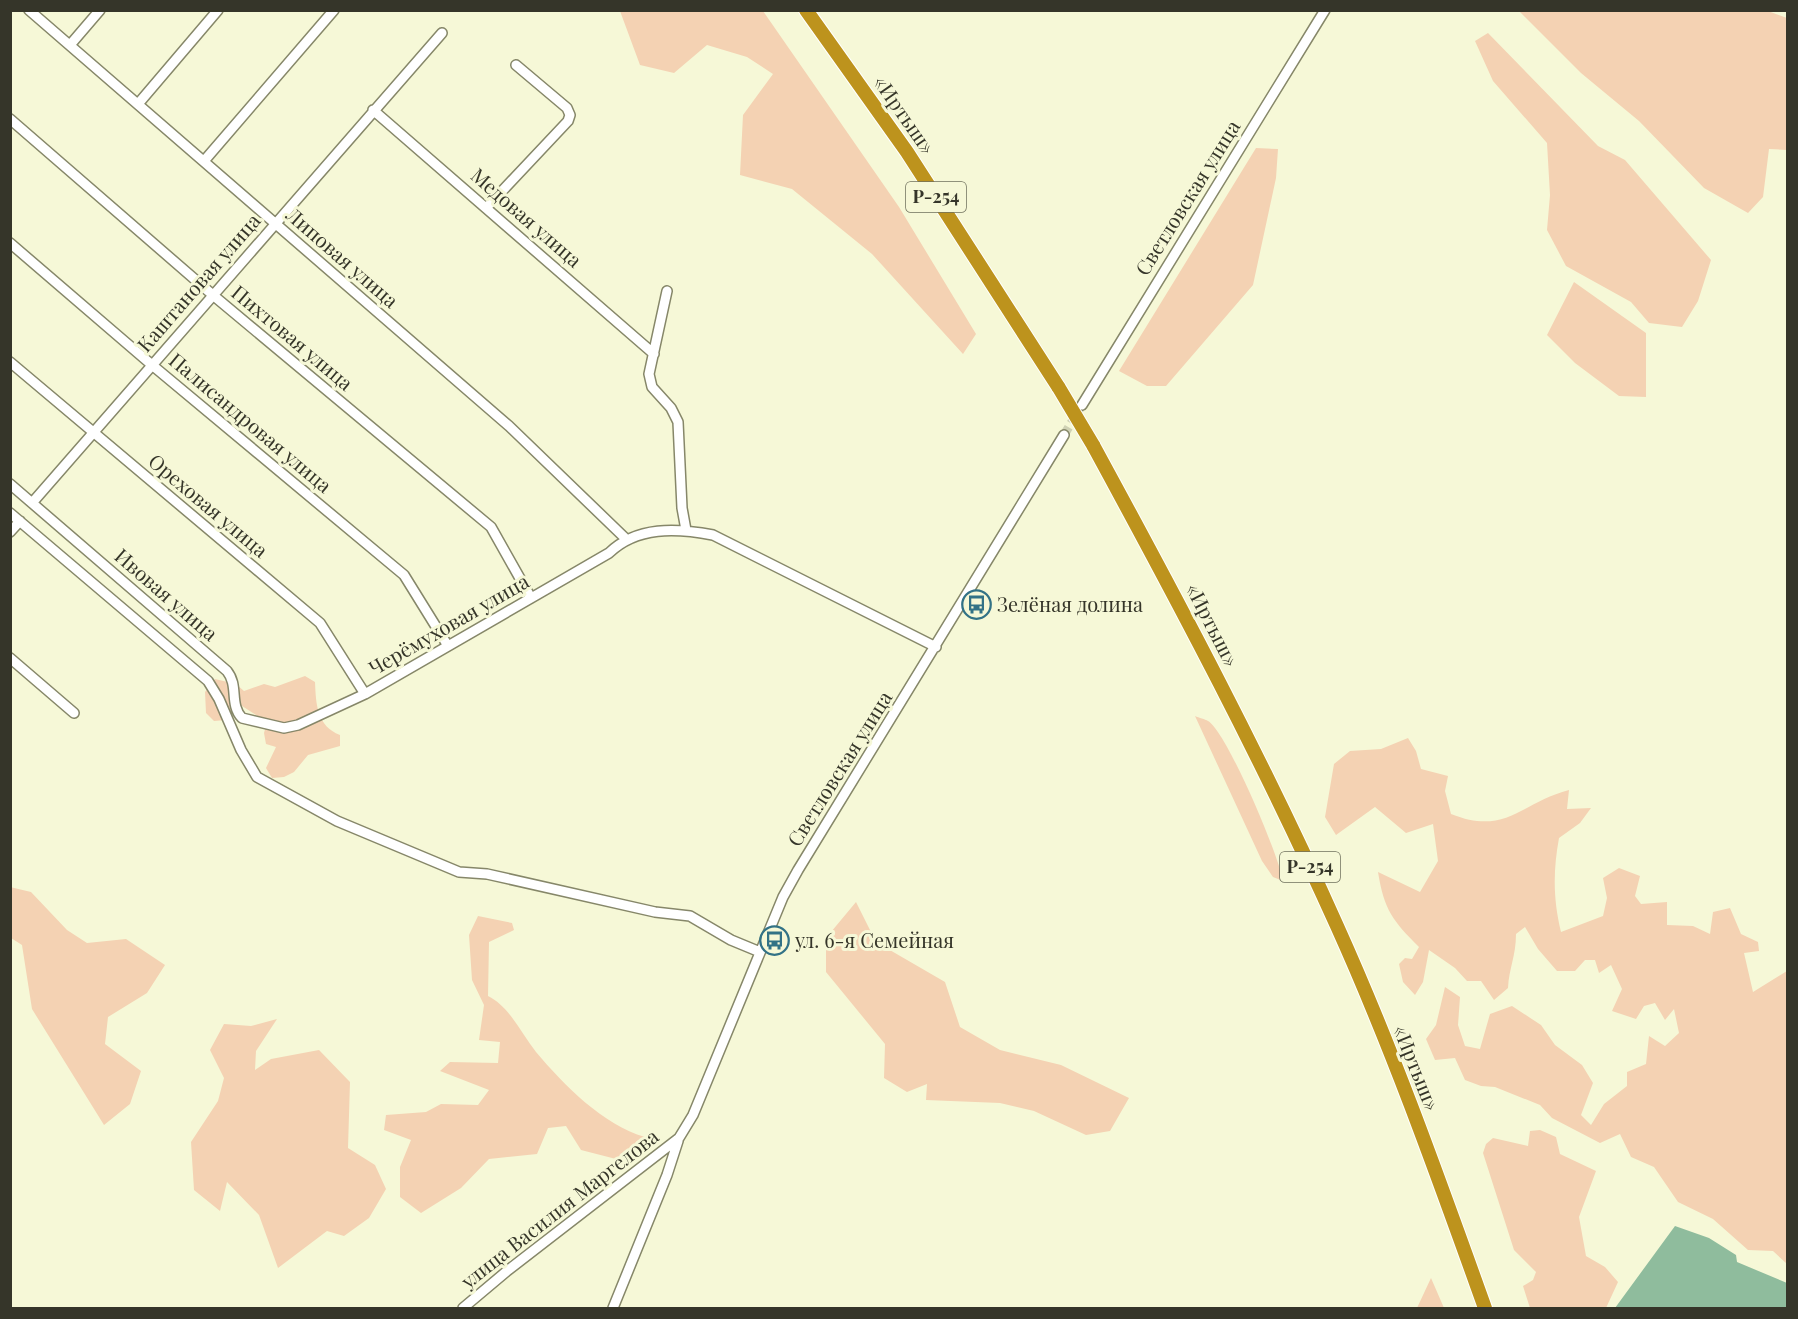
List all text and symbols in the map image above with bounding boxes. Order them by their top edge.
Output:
street label: «Иртыш» [868,69,942,159]
street label: Светловская улица [1128,114,1245,280]
street label: Медовая улица [466,161,588,273]
road number: Р-254 [906,182,966,212]
street label: Липовая улица [281,200,405,313]
street label: Каштановая улица [130,207,266,357]
street label: Пихтовая улица [227,278,359,396]
street label: Палисандровая улица [164,346,338,498]
street label: Ореховая улица [144,447,274,563]
street label: Ивовая улица [110,542,224,646]
street label: Черёмуховая улица [363,567,533,681]
street label: «Иртыш» [1181,578,1246,671]
bus stop icon: Зелёная долина [960,589,992,621]
place label: Зелёная долина [997,590,1143,617]
street label: Светловская улица [780,685,897,851]
road number: Р-254 [1280,852,1340,882]
bus stop icon: ул. 6-я Семейная [758,925,790,957]
place label: ул. 6-я Семейная [794,926,954,953]
street label: «Иртыш» [1388,1021,1447,1114]
street label: улица Василия Маргелова [454,1122,664,1294]

